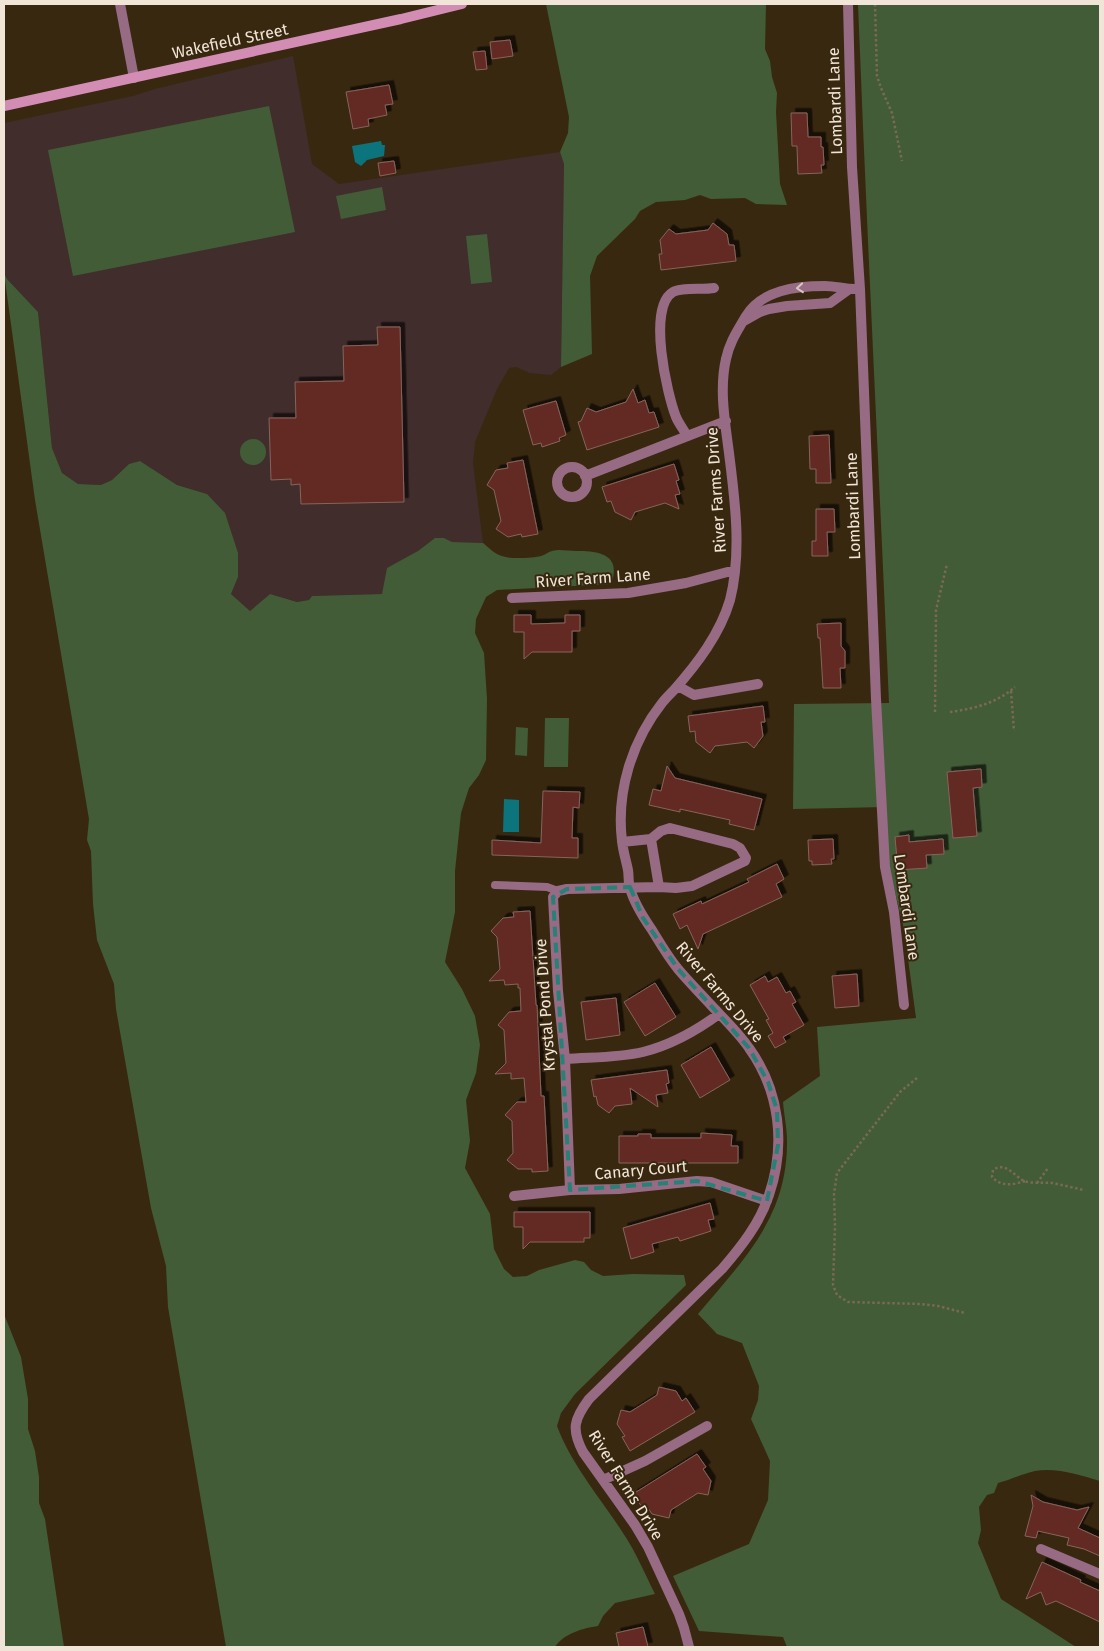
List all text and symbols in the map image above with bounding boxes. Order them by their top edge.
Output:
street label: Wakefield Street [170,19,290,63]
street label: Lombardi Lane [824,47,846,155]
one-way arrow [796,282,804,293]
street label: River Farms Drive [702,427,730,553]
street label: Lombardi Lane [842,452,864,560]
street label: River Farm Lane [535,564,651,592]
street label: Lombardi Lane [890,853,924,961]
street label: Krystal Pond Drive [531,938,559,1072]
street label: River Farms Drive [672,938,768,1046]
street label: Canary Court [594,1156,688,1184]
street label: River Farms Drive [585,1427,667,1543]

